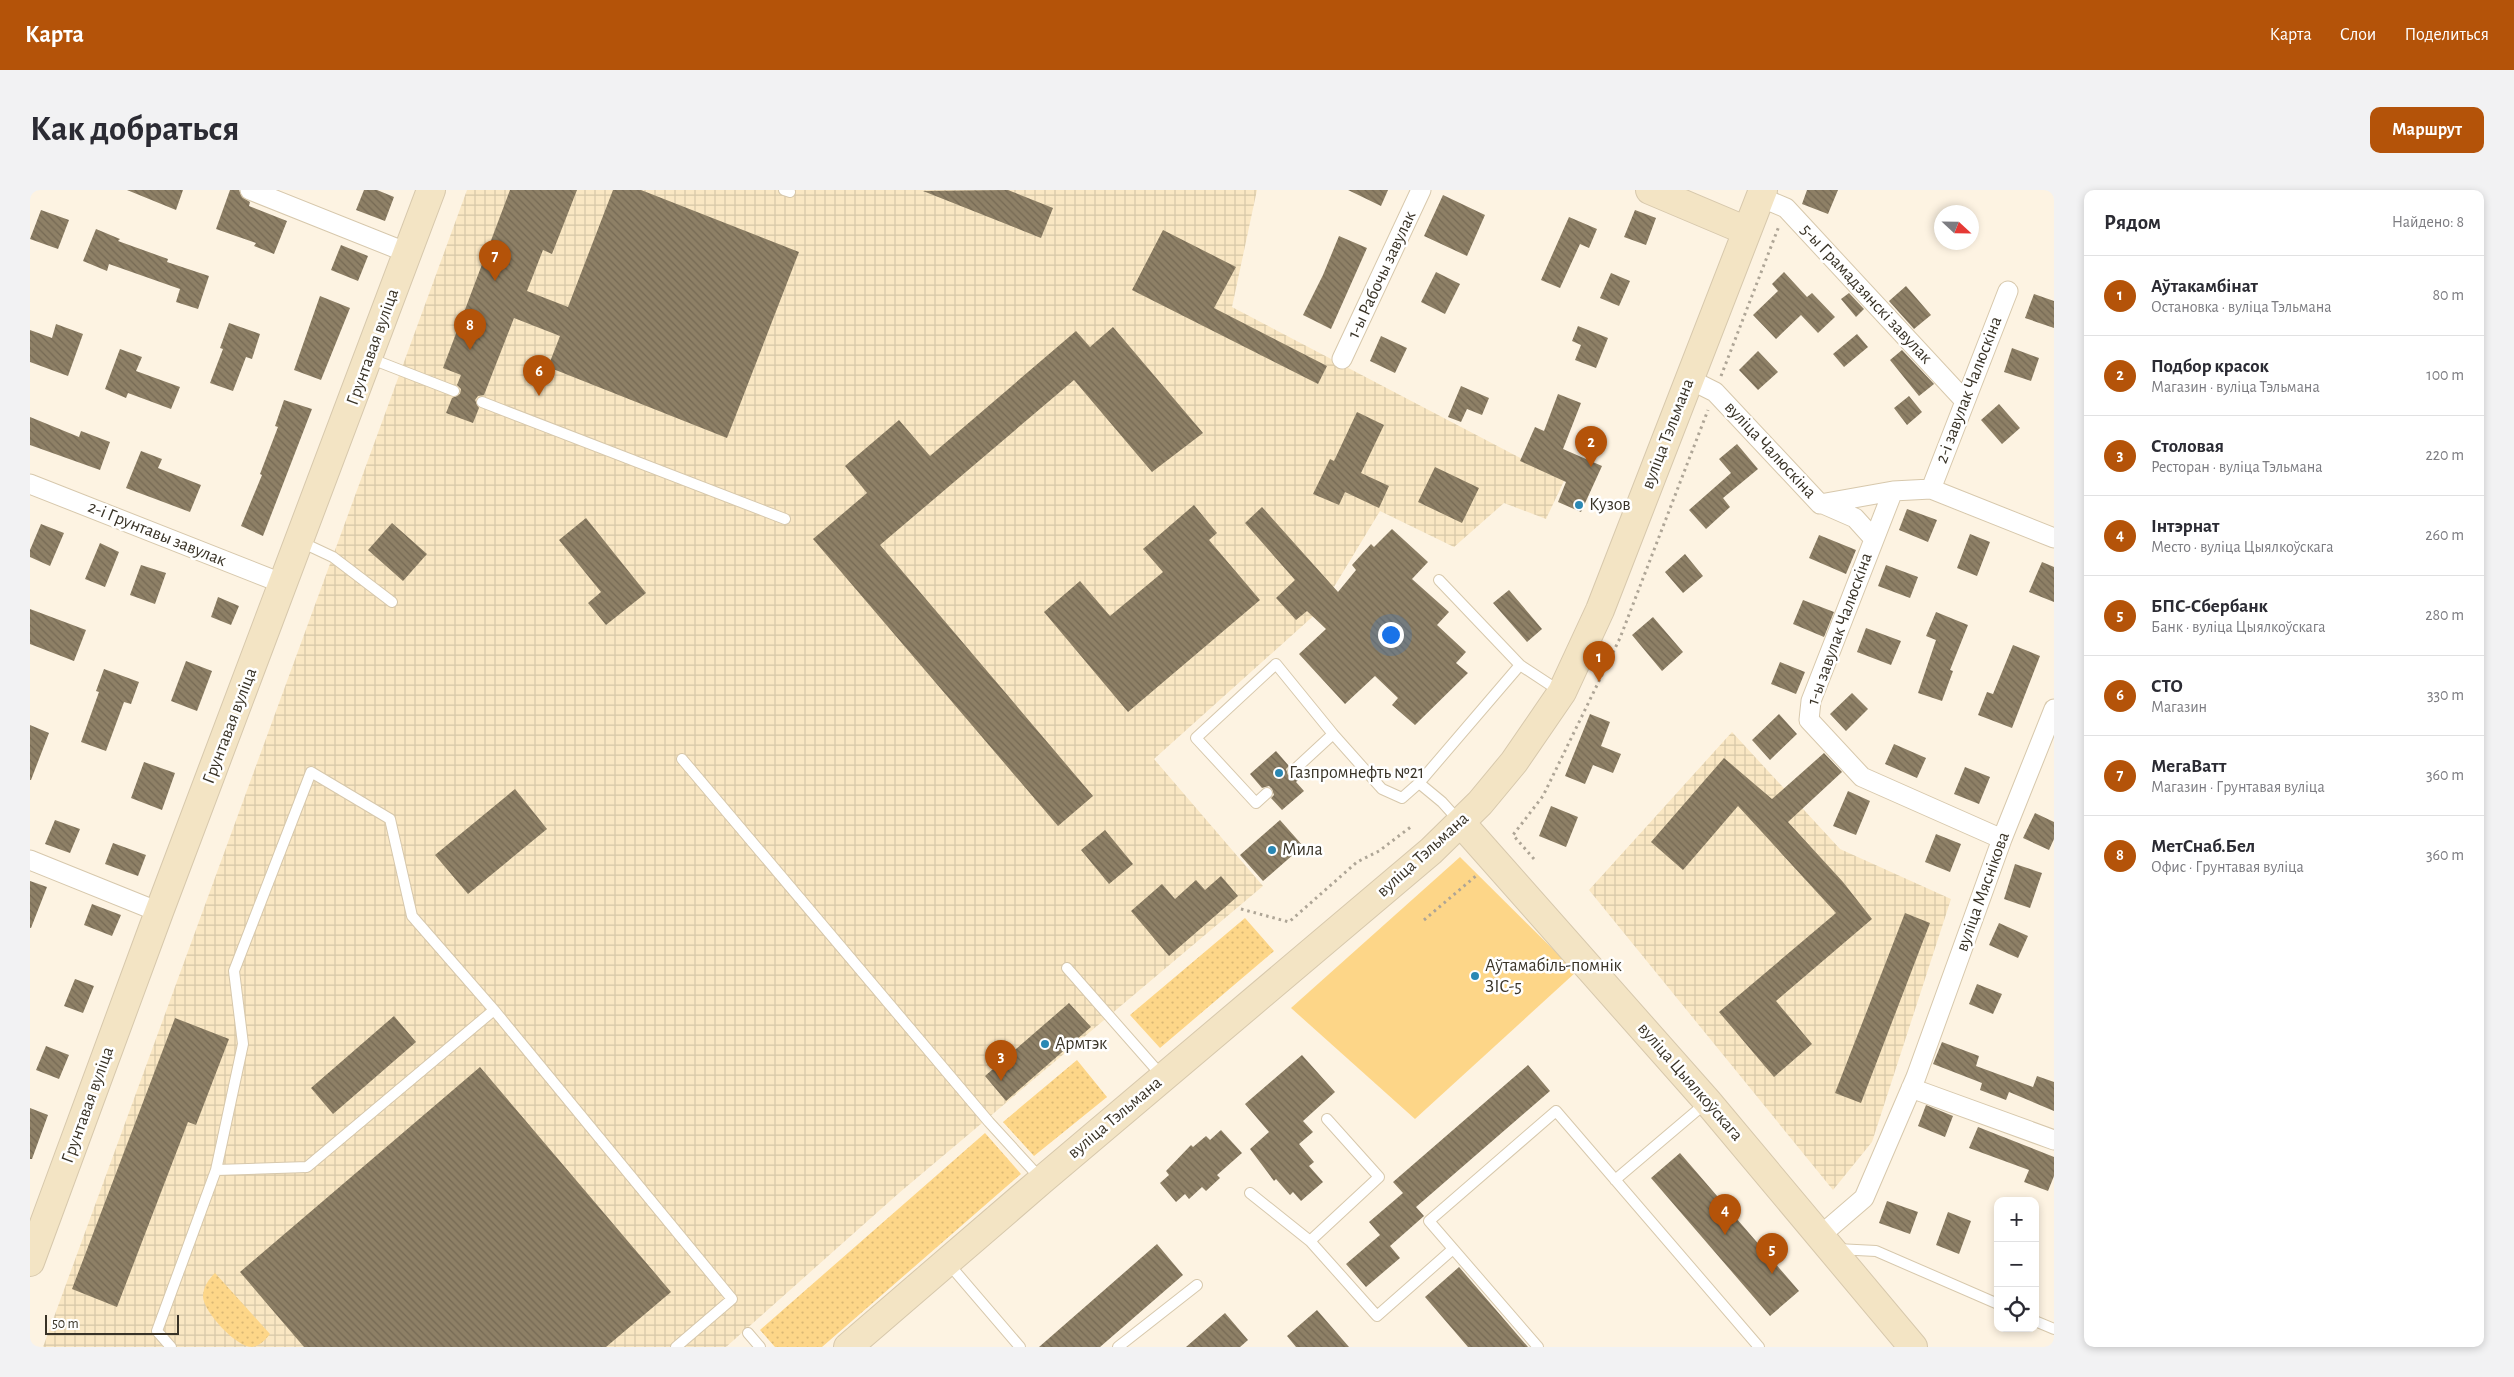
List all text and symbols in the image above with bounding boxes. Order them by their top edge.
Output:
text: Карта [25,23,84,47]
text: Карта [2270,26,2312,44]
text: Слои [2340,26,2376,44]
text: Поделиться [2404,26,2489,44]
button: Маршрут [2370,107,2484,153]
text: Как добраться [30,112,239,147]
north arrow [1934,205,1979,250]
street label: 1-ы Рабочы завулак [1344,207,1420,342]
text: Рядом [2104,212,2161,233]
text: Найдено: 8 [2392,214,2464,230]
street label: 5-ы Грамадзянскі завулак [1797,221,1936,368]
pin: 7 [479,240,511,281]
text: Аўтакамбінат [2151,277,2258,296]
street label: Грунтавая вуліца [344,286,402,408]
text: 1 [2117,287,2123,303]
text: 80 m [2433,287,2464,303]
text: Остановка · вуліца Тэльмана [2151,299,2332,315]
pin: 8 [454,309,486,350]
street label: 2-і завулак Чалюскіна [1933,314,2005,466]
pin: 6 [523,355,555,396]
text: Подбор красок [2151,357,2269,376]
text: 2 [2116,367,2124,383]
text: 100 m [2426,367,2464,383]
street label: вуліца Тэльмана [1639,376,1697,492]
text: Магазин · вуліца Тэльмана [2151,379,2320,395]
street label: вуліца Чалюскіна [1721,398,1819,502]
pin: 2 [1575,426,1607,467]
text: Столовая [2151,437,2224,456]
text: 3 [2117,447,2123,463]
text: 220 m [2426,447,2464,463]
text: Ресторан · вуліца Тэльмана [2151,459,2323,475]
place label: Кузов [1589,496,1631,514]
street label: 2-і Грунтавы завулак [85,498,229,570]
marker: Кузов [1573,499,1585,511]
text: Інтэрнат [2151,517,2219,536]
text: 4 [2116,527,2124,543]
text: 260 m [2425,527,2464,543]
text: Место · вуліца Цыялкоўскага [2151,539,2333,555]
street label: 1-ы завулак Чалюскіна [1804,550,1876,708]
text: БПС-Сбербанк [2151,597,2268,616]
text: 5 [2117,607,2123,623]
text: 280 m [2425,607,2464,623]
text: Банк · вуліца Цыялкоўскага [2151,619,2326,635]
your location [1378,622,1404,648]
pin: 1 [1583,641,1615,682]
street label: Грунтавая вуліца [200,666,260,786]
text: СТО [2151,677,2183,696]
text: 6 [2116,687,2124,703]
text: 330 m [2427,687,2464,703]
text: Магазин [2151,699,2207,715]
text: МегаВатт [2151,757,2226,776]
place label: Газпромнефть №21 [1289,764,1424,782]
marker: Газпромнефть №21 [1273,767,1285,779]
text: 7 [2117,767,2123,783]
text: 360 m [2426,767,2464,783]
text: Магазин · Грунтавая вуліца [2151,779,2325,795]
street label: вуліца Тэльмана [1374,809,1472,901]
street label: вуліца Мяснікова [1953,830,2013,954]
text: МетСнаб.Бел [2151,837,2255,856]
place label: Мила [1282,841,1323,859]
marker: Мила [1266,844,1278,856]
text: 8 [2116,847,2124,863]
text: 360 m [2426,847,2464,863]
text: Офис · Грунтавая вуліца [2151,859,2304,875]
place label: Аўтамабіль-помнік ЗІС-5 [1485,956,1623,996]
marker: Аўтамабіль-помнік ЗІС-5 [1469,970,1481,982]
street label: вуліца Цыялкоўскага [1634,1019,1746,1145]
place label: Армтэк [1055,1035,1108,1053]
marker: Армтэк [1039,1038,1051,1050]
pin: 3 [985,1040,1017,1081]
street label: Грунтавая вуліца [59,1044,117,1166]
street label: вуліца Тэльмана [1065,1074,1165,1162]
pin: 4 [1709,1194,1741,1235]
map controls [1994,1197,2039,1332]
button: + [1994,1197,2039,1242]
pin: 5 [1756,1233,1788,1274]
button: − [1994,1242,2039,1287]
button: locate [1994,1287,2039,1332]
scale bar [45,1312,179,1335]
text: 50 m [52,1317,79,1331]

